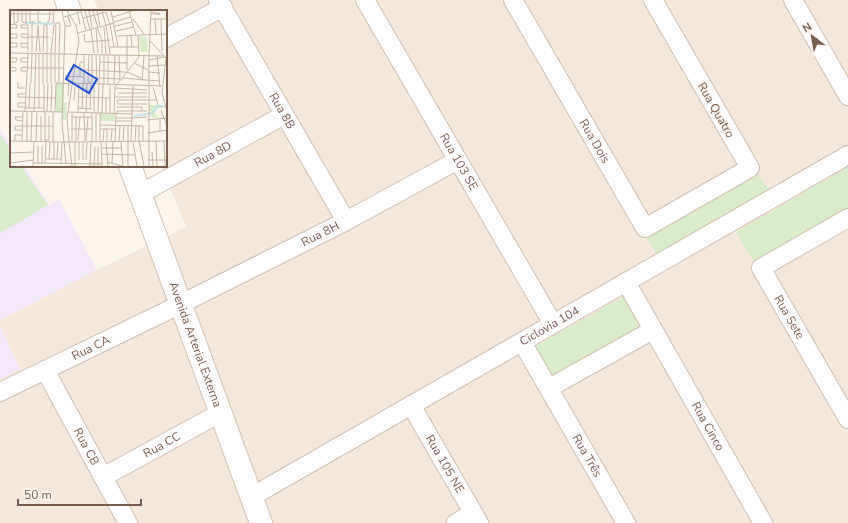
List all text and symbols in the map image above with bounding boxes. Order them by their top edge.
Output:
inset map [10,10,167,167]
north arrow [792,16,832,56]
text: N [800,19,814,36]
street label: Rua Quatro [694,79,738,141]
street label: Rua 8B [265,90,299,132]
street label: Rua Dois [576,116,614,166]
street label: Rua 103 SE [436,130,482,193]
street label: Rua 8D [191,137,234,171]
street label: Rua 8H [298,218,342,250]
street label: Avenida Arterial Externa [165,279,226,409]
street label: Rua Sete [770,292,808,342]
street label: Ciclovia 104 [517,303,582,349]
street label: Rua CA [69,332,113,364]
street label: Rua Cinco [688,399,729,454]
street label: Rua CB [70,425,103,468]
street label: Rua CC [140,428,183,461]
street label: Rua Três [569,431,606,480]
street label: Rua 105 NE [422,432,468,496]
scale bar [18,481,141,507]
text: 50 m [24,487,52,503]

